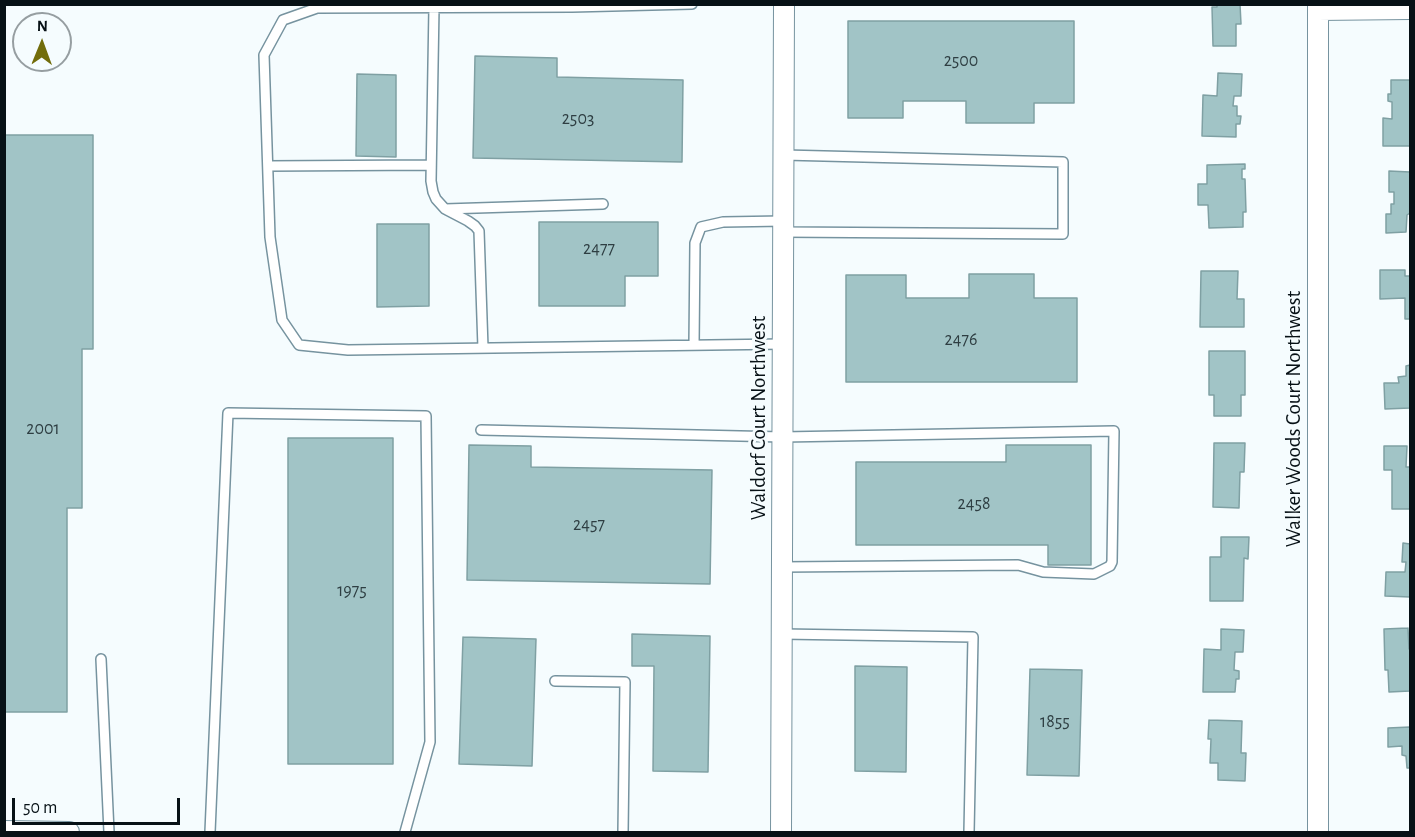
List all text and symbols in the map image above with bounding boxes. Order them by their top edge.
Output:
north arrow [12,12,72,72]
text: N [37,18,48,34]
house number: 2500 [944,50,978,72]
house number: 2503 [562,108,594,130]
house number: 2477 [583,238,615,260]
street label: Walker Woods Court Northwest [1281,291,1307,547]
street label: Waldorf Court Northwest [746,316,772,520]
house number: 2476 [945,329,977,351]
house number: 2001 [26,418,60,440]
house number: 2458 [958,493,990,515]
house number: 2457 [573,514,605,536]
house number: 1975 [337,580,367,602]
house number: 1855 [1040,711,1070,733]
scale bar [15,786,183,824]
text: 50 m [23,799,57,817]

